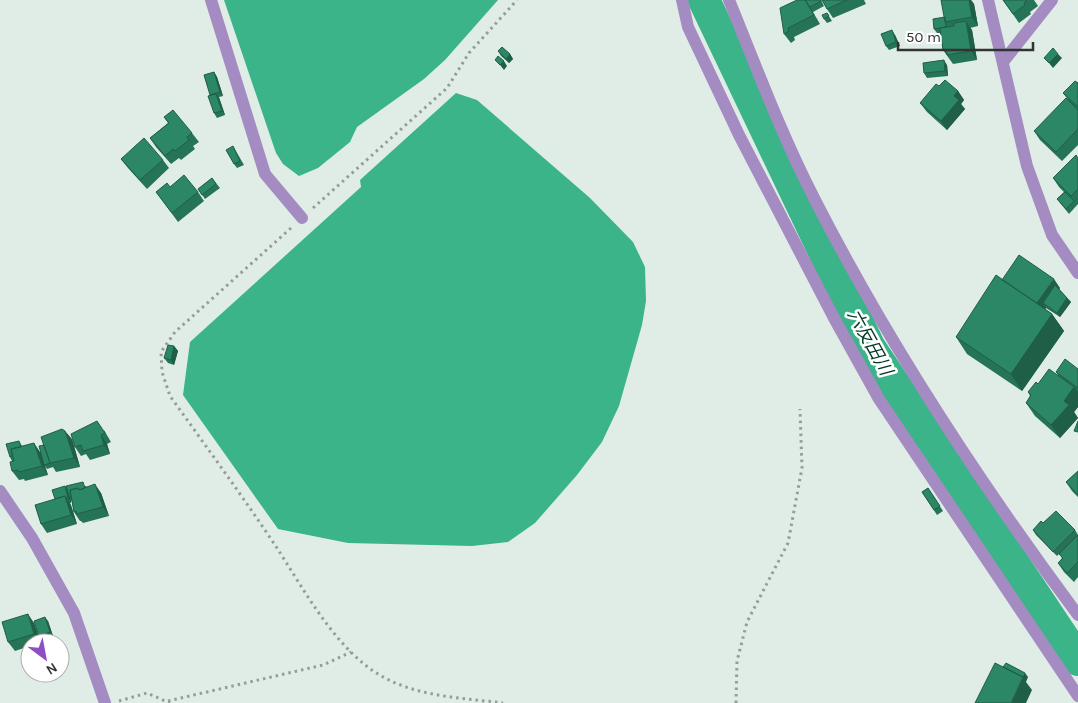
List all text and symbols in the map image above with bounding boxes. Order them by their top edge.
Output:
scale bar [898,20,1033,52]
text: 50 m [906,28,941,46]
water label: 六反田川 [843,305,898,381]
north arrow [20,633,70,683]
text: N [43,659,60,678]

